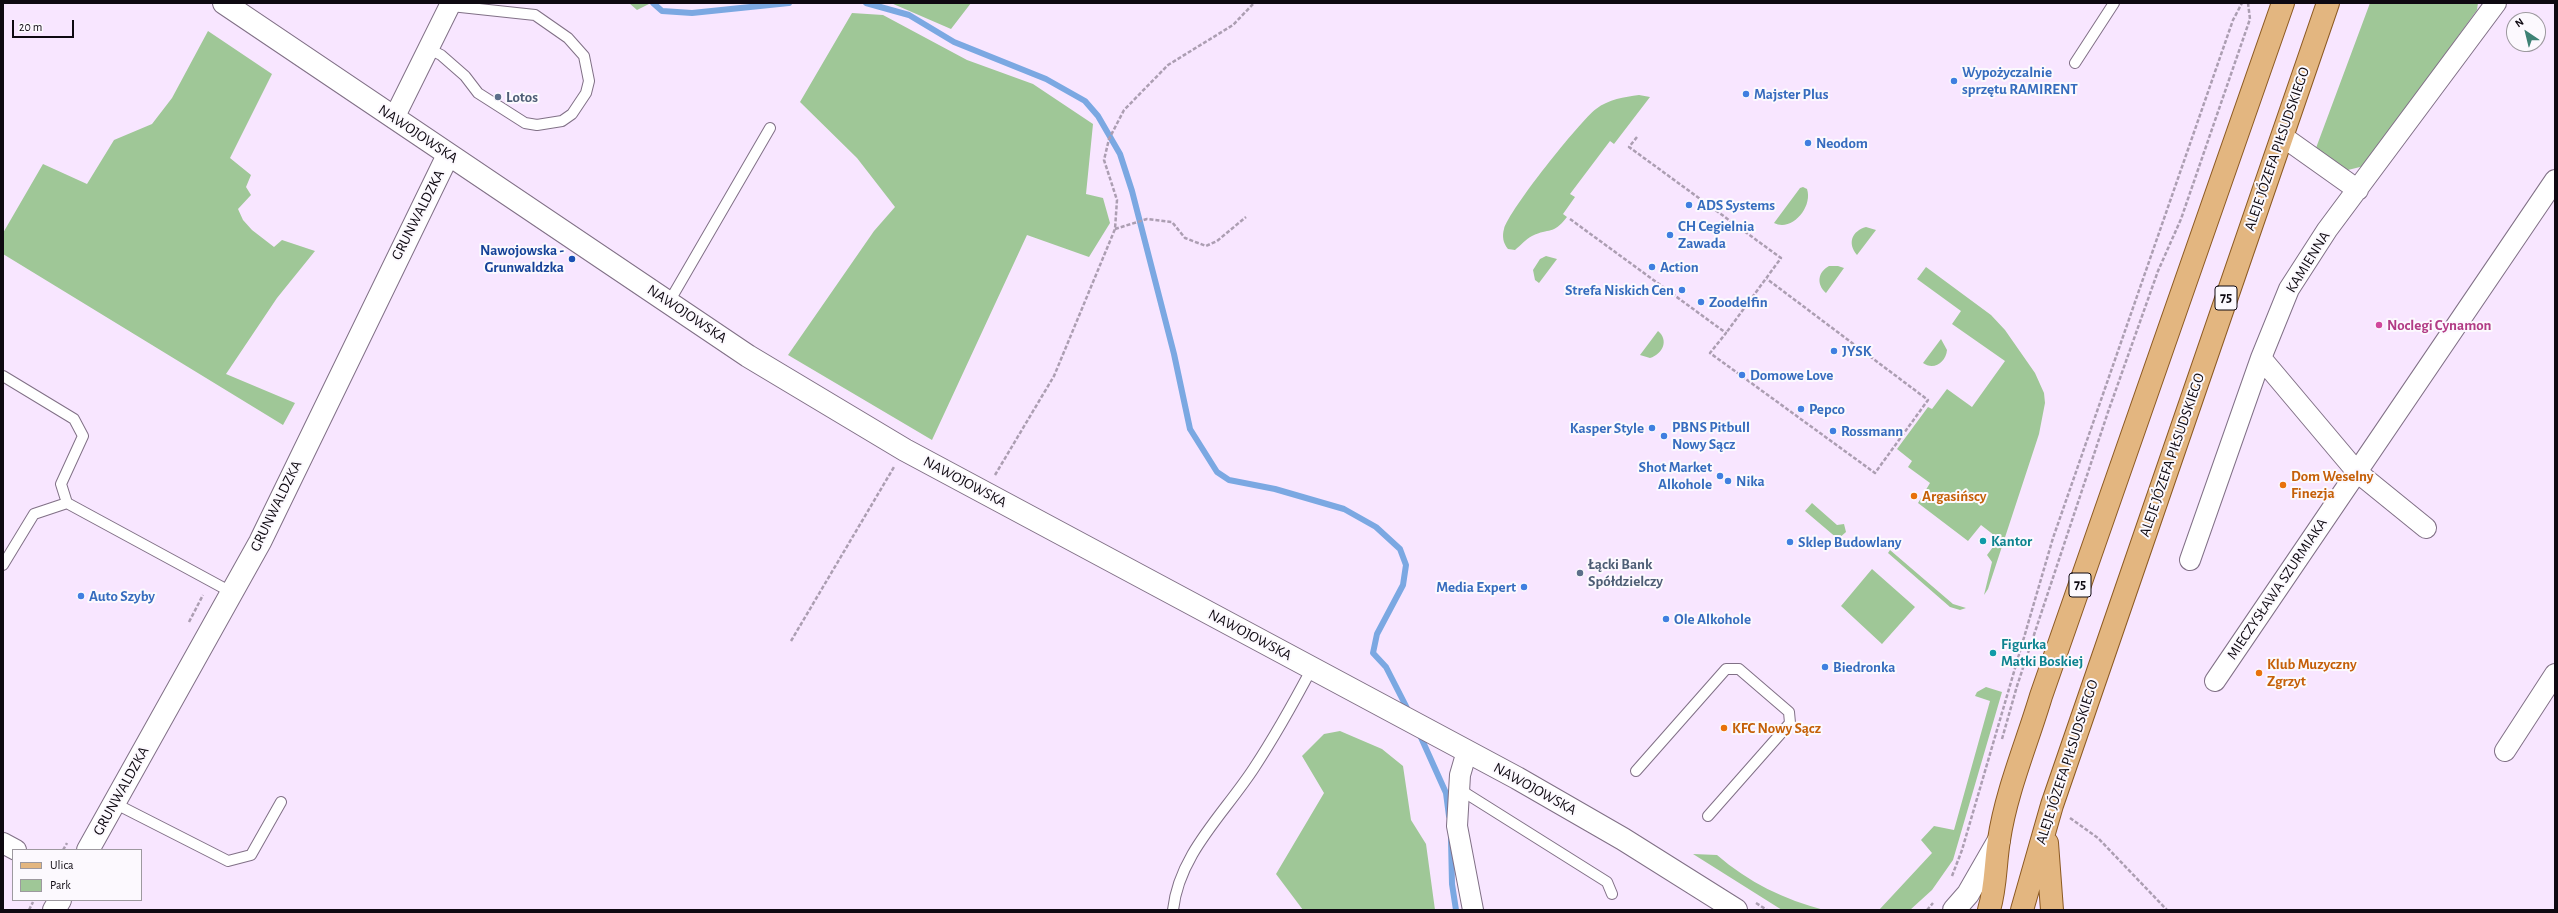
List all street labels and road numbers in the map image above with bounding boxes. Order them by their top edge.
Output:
street label: ALEJE JÓZEFA PIŁSUDSKIEGO [2240,65,2314,233]
street label: NAWOJOWSKA [375,101,461,167]
street label: GRUNWALDZKA [388,167,448,263]
street label: KAMIENNA [2282,228,2334,296]
street label: NAWOJOWSKA [644,281,730,347]
road number: 75 [2215,286,2237,310]
street label: ALEJE JÓZEFA PIŁSUDSKIEGO [2135,371,2209,539]
street label: NAWOJOWSKA [920,452,1010,512]
street label: GRUNWALDZKA [246,458,306,554]
street label: MIECZYSŁAWA SZURMIAKA [2223,515,2331,663]
road number: 75 [2069,573,2091,597]
street label: NAWOJOWSKA [1205,605,1295,665]
street label: ALEJE JÓZEFA PIŁSUDSKIEGO [2032,677,2102,847]
street label: GRUNWALDZKA [89,743,153,839]
street label: NAWOJOWSKA [1490,759,1580,819]

